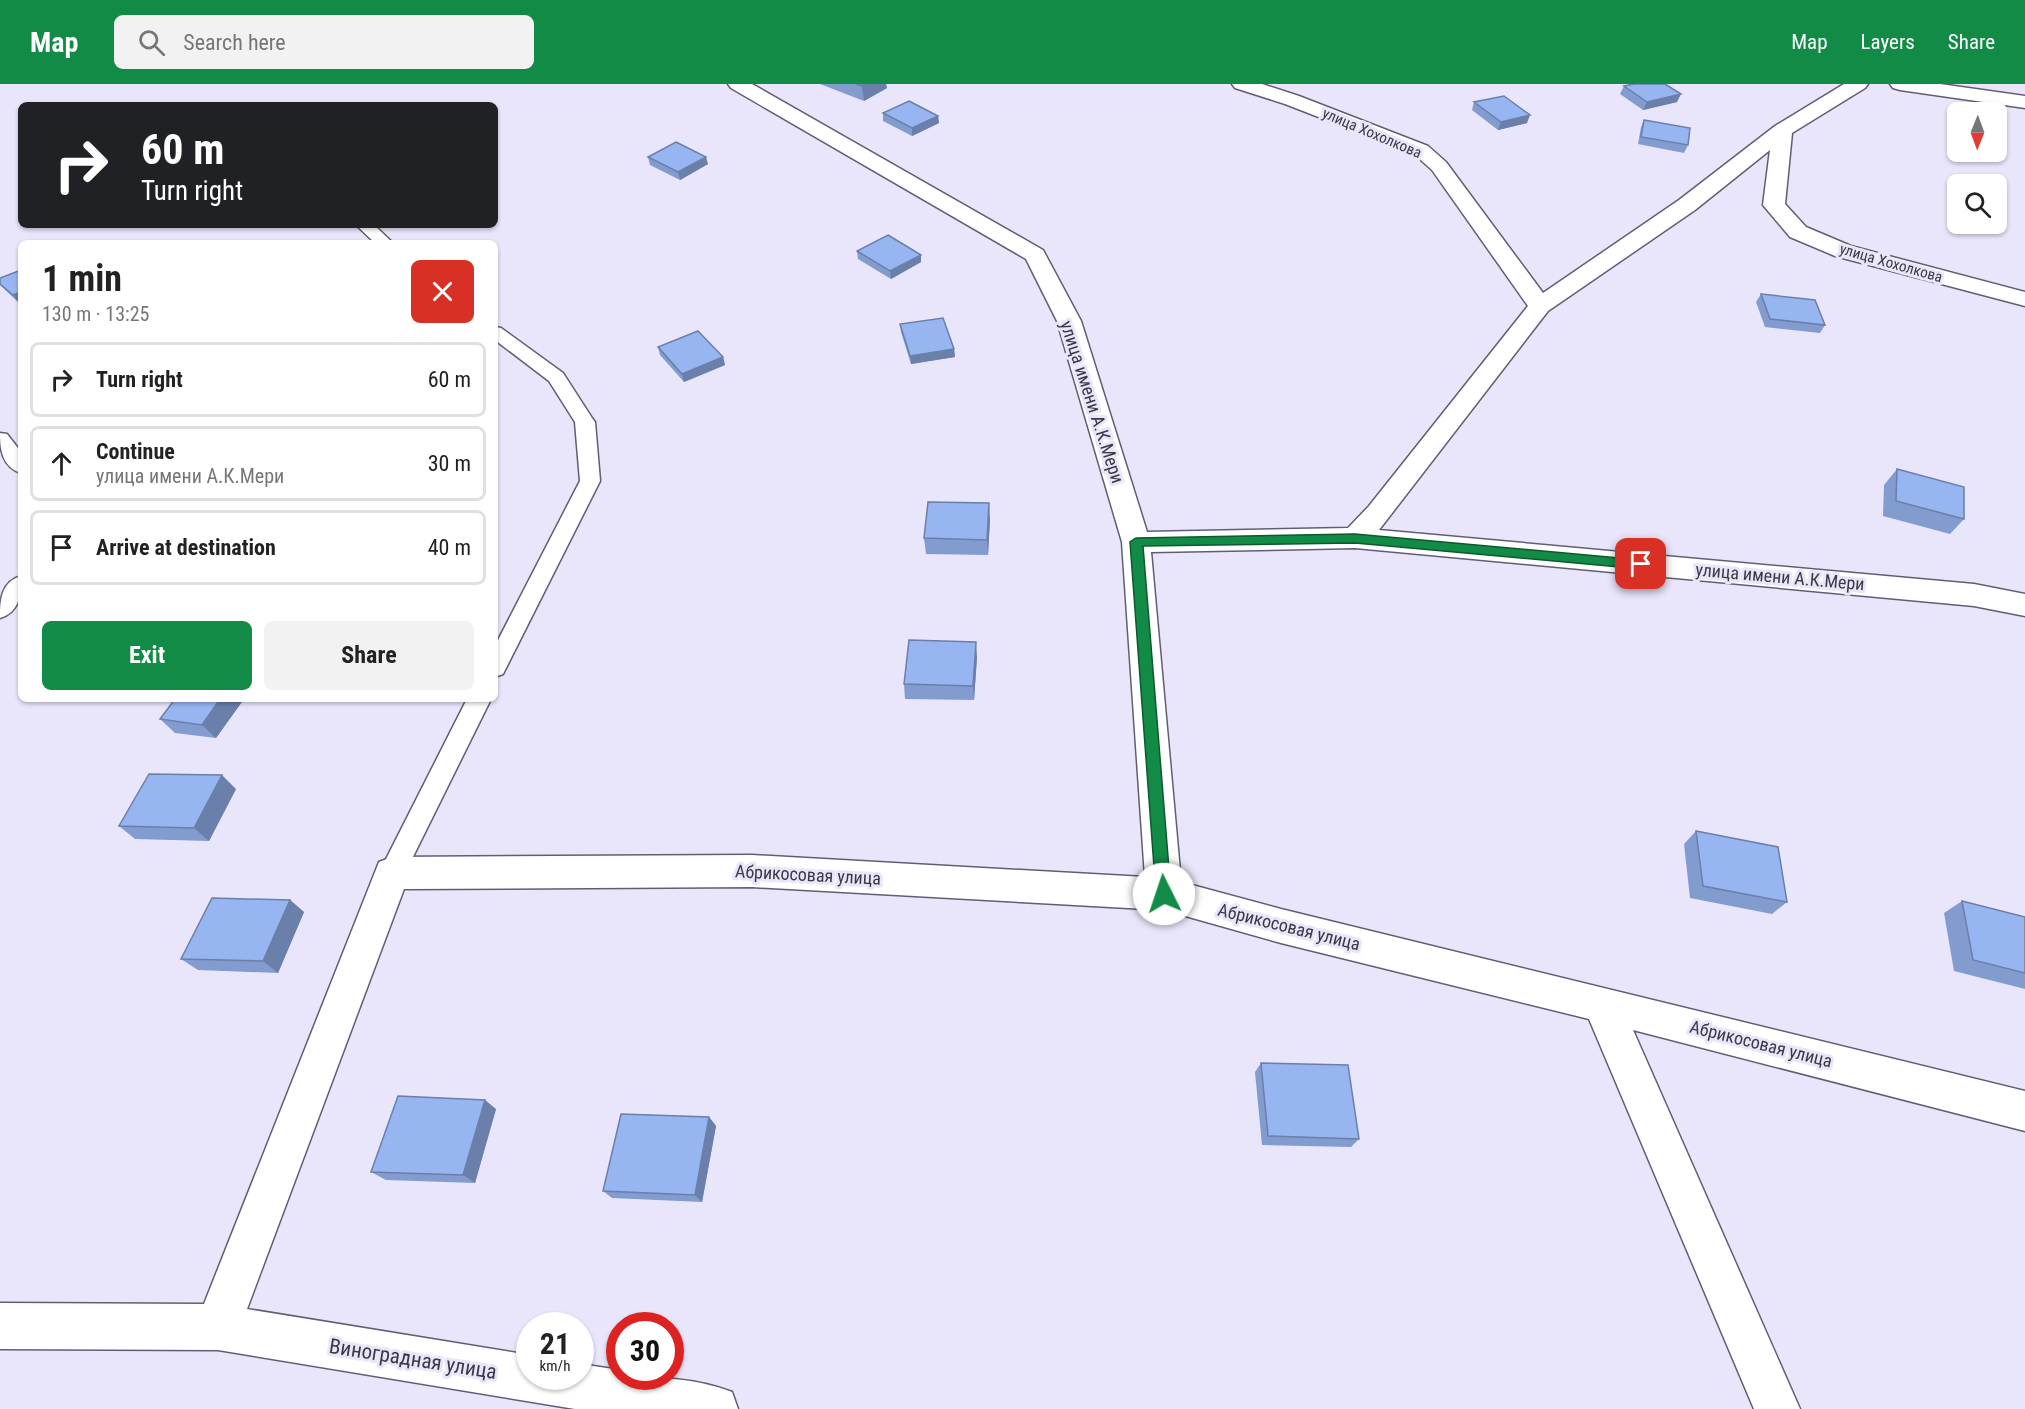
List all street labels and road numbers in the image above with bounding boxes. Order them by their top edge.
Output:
street label: улица Хохолкова [1320,104,1424,162]
street label: улица Хохолкова [1838,240,1944,286]
street label: улица имени А.К.Мери [1056,318,1129,486]
street label: улица имени А.К.Мери [1695,559,1865,594]
street label: Абрикосовая улица [735,860,881,889]
street label: Абрикосовая улица [1216,899,1362,954]
street label: Абрикосовая улица [1688,1016,1834,1071]
street label: Виноградная улица [327,1334,499,1384]

